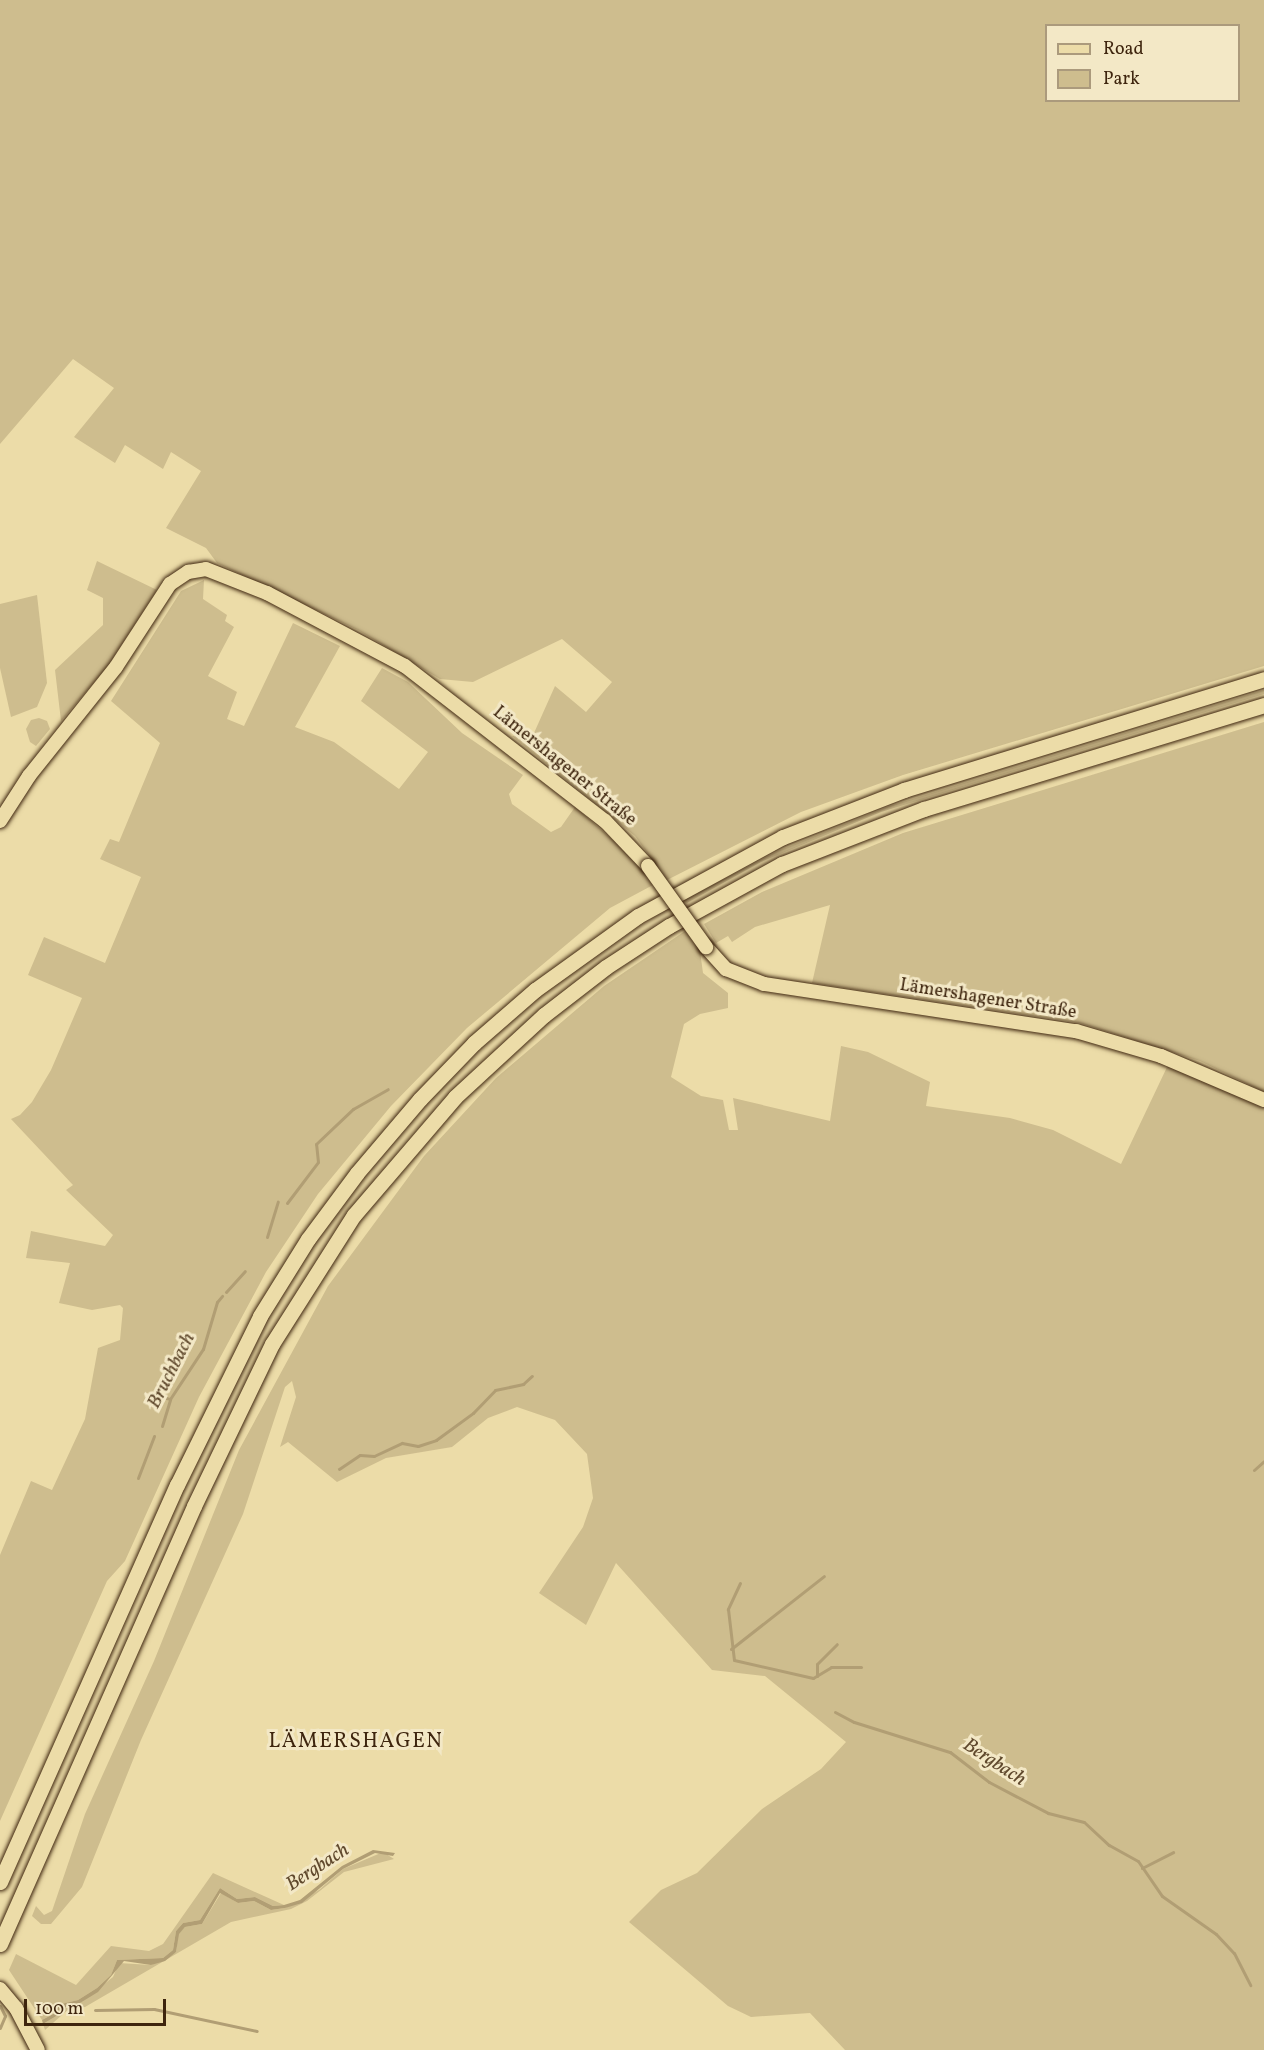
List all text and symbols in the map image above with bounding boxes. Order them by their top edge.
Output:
legend [1045,24,1240,102]
text: Road [1103,37,1144,62]
text: Park [1103,67,1140,92]
street label: Lämershagener Straße [488,702,640,832]
street label: Lämershagener Straße [898,975,1078,1025]
water label: Bruchbach [143,1329,201,1413]
district label: LÄMERSHAGEN [269,1729,443,1755]
water label: Bergbach [958,1734,1030,1792]
water label: Bergbach [282,1839,354,1897]
scale bar [27,1987,170,2025]
text: 100 m [35,1997,84,2022]

